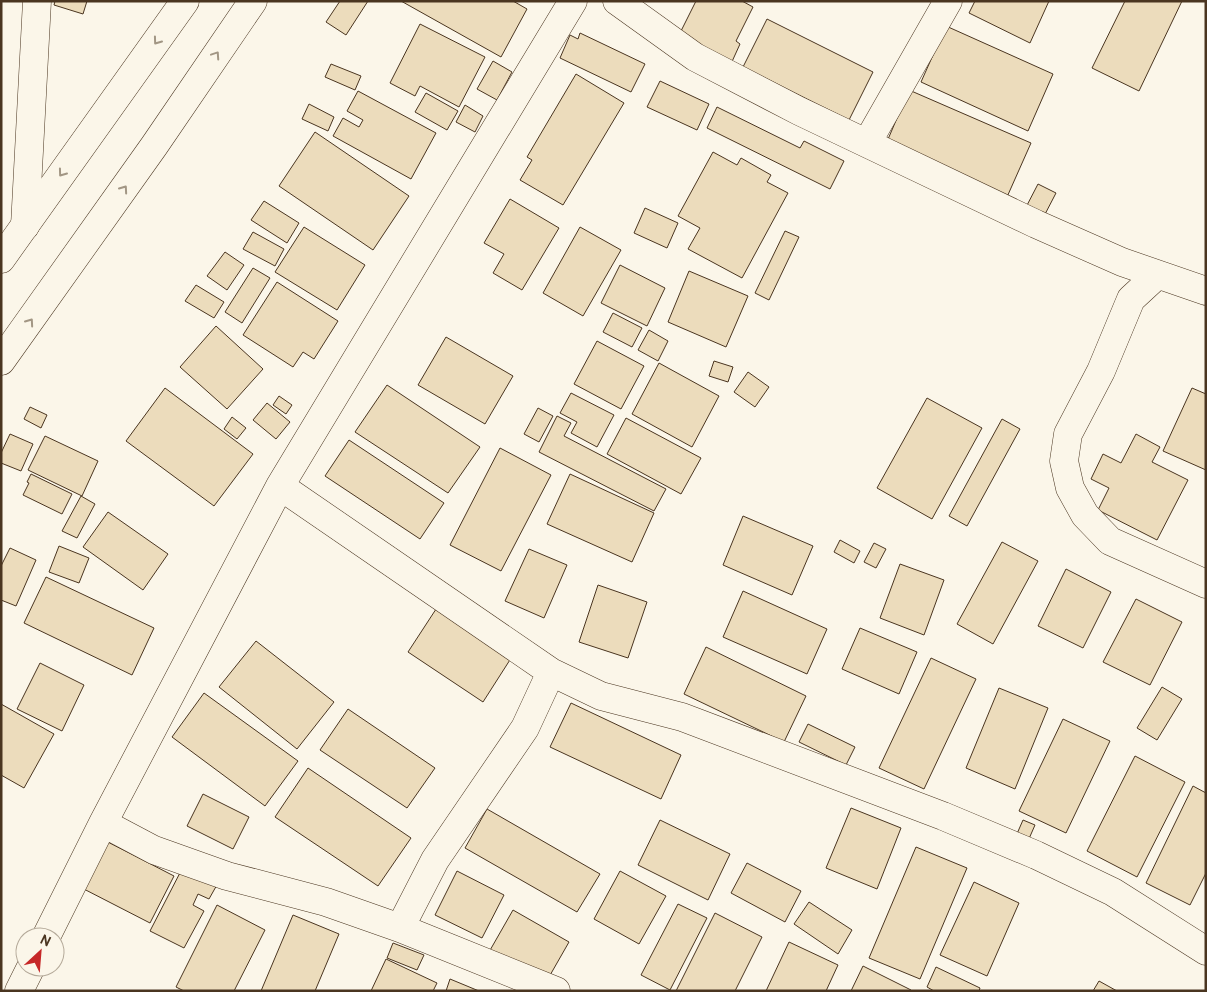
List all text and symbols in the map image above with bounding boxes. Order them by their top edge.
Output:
one-way arrow [154,35,163,45]
one-way arrow [210,52,219,61]
one-way arrow [59,168,68,177]
one-way arrow [118,185,127,195]
one-way arrow [24,318,33,328]
north arrow [15,927,65,977]
text: N [37,932,53,952]

